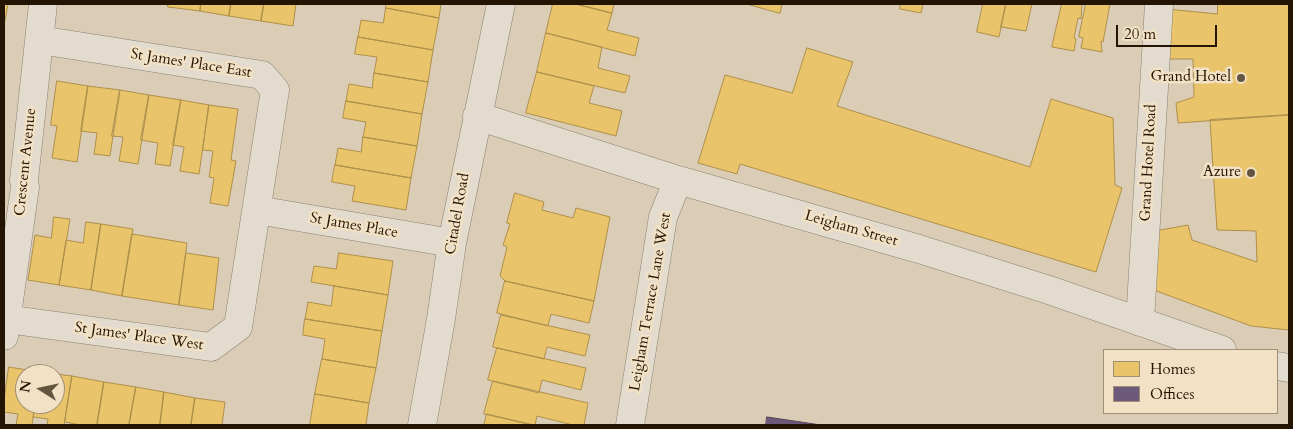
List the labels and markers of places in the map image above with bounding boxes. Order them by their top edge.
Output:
place label: Grand Hotel [1151,69,1231,87]
marker: Grand Hotel [1235,72,1247,84]
place label: Azure [1203,164,1241,182]
marker: Azure [1245,167,1257,179]

